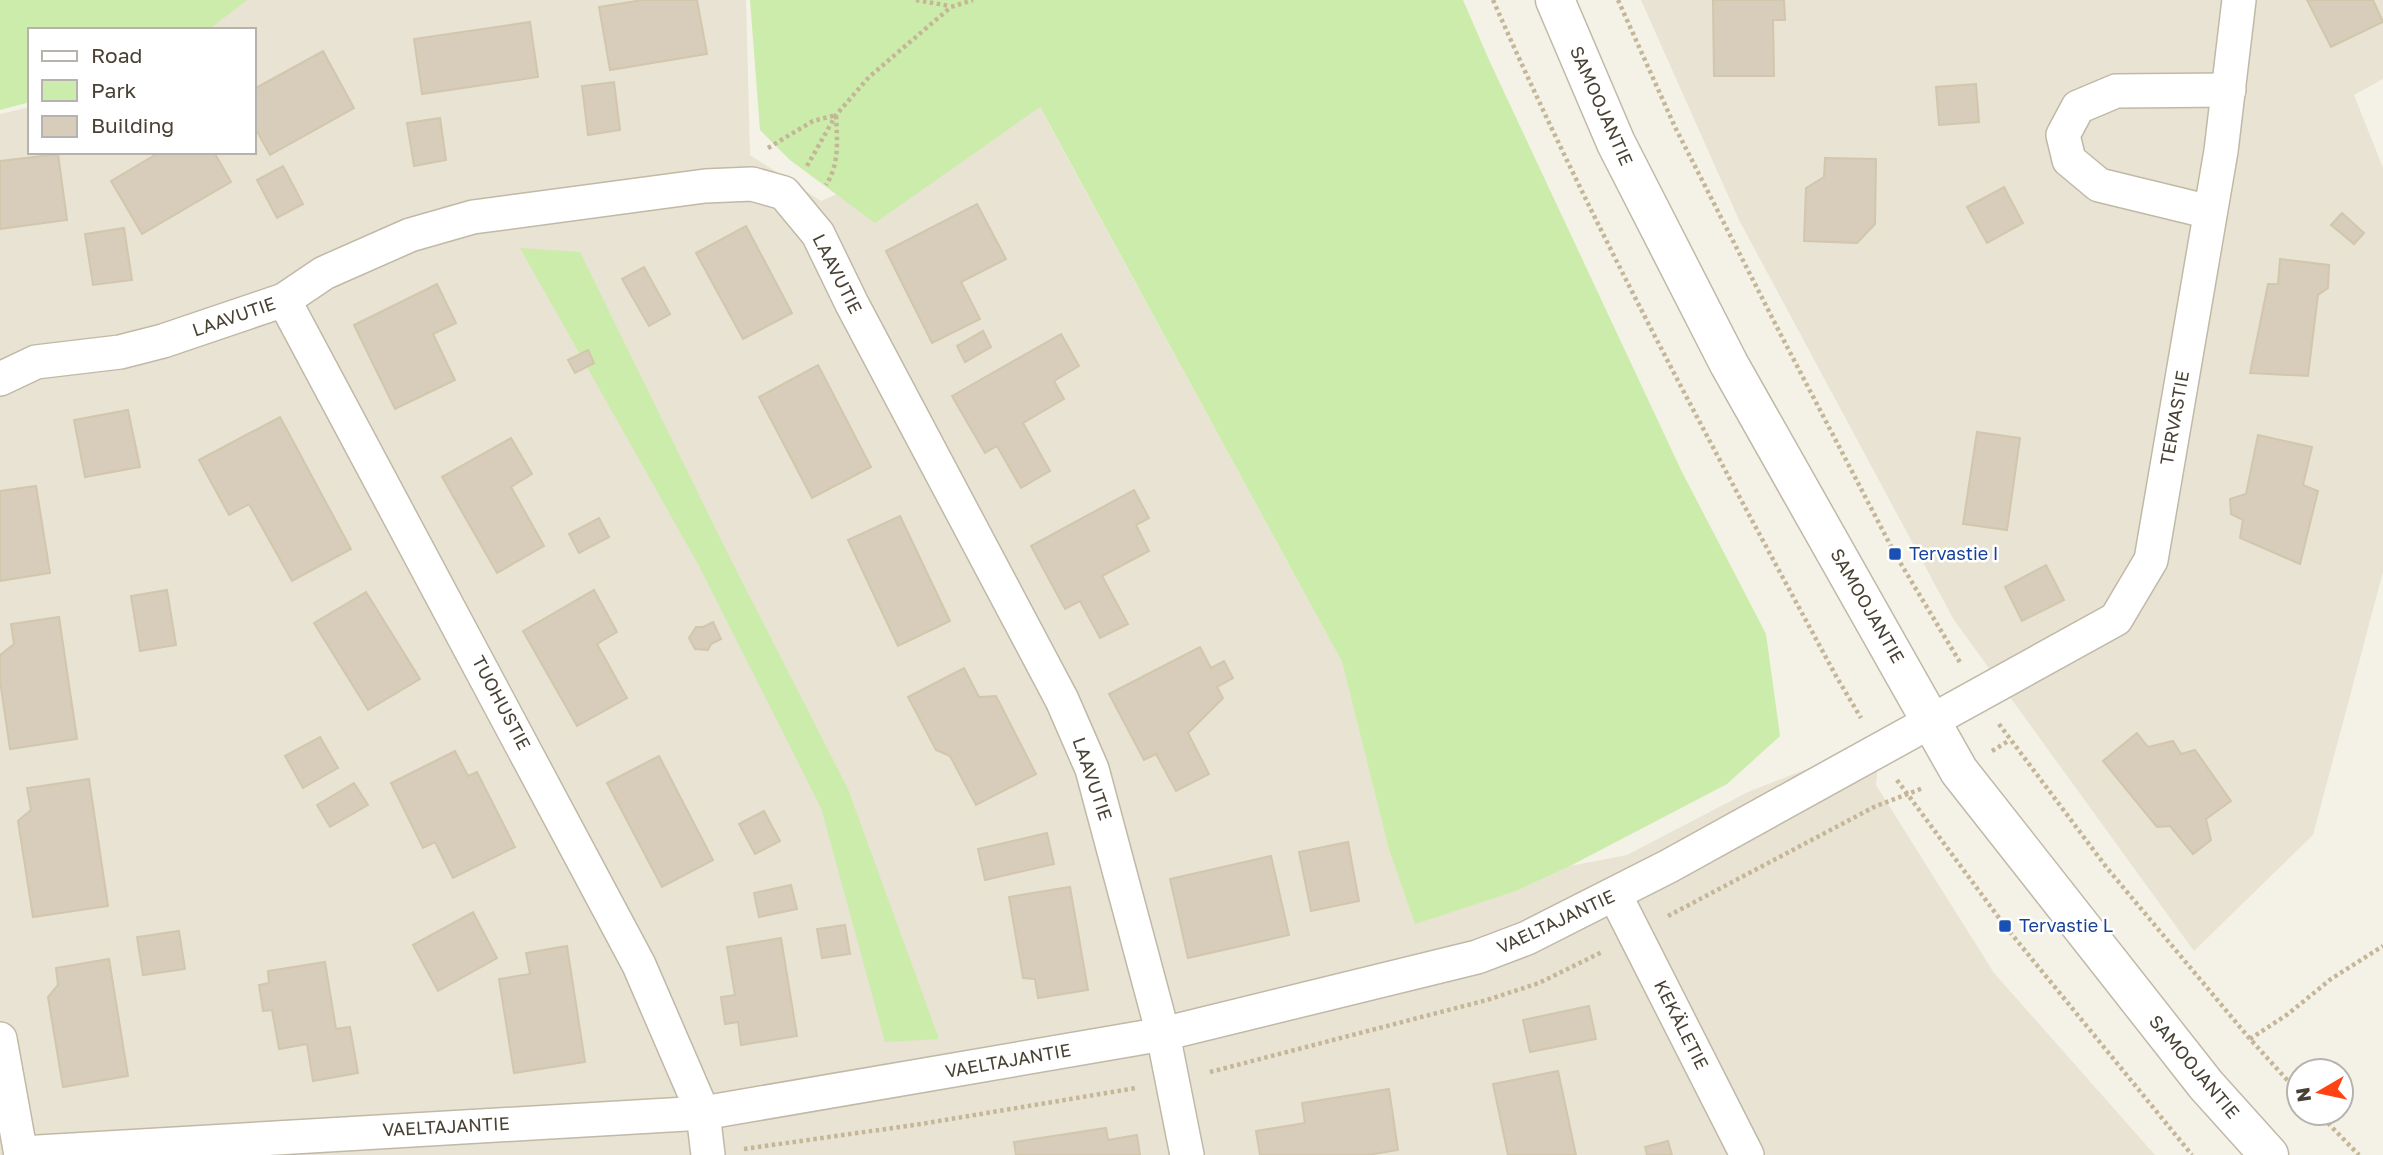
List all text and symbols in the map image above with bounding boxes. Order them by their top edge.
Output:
legend [28,28,256,154]
text: Road [91,42,142,68]
street label: SAMOOJANTIE [1566,42,1638,169]
text: Park [91,77,137,103]
text: Building [91,112,174,138]
street label: LAAVUTIE [808,230,867,317]
street label: LAAVUTIE [189,292,278,341]
street label: TERVASTIE [2155,369,2193,467]
place label: Tervastie I [1909,542,1998,564]
street label: SAMOOJANTIE [1826,544,1910,667]
marker: Tervastie I [1887,546,1903,562]
street label: TUOHUSTIE [468,652,536,753]
street label: LAAVUTIE [1068,734,1117,823]
street label: VAELTAJANTIE [1493,884,1618,958]
place label: Tervastie L [2019,914,2113,936]
marker: Tervastie L [1997,918,2013,934]
street label: KEKÄLETIE [1650,976,1714,1073]
street label: SAMOOJANTIE [2145,1010,2244,1123]
street label: VAELTAJANTIE [943,1038,1072,1082]
north arrow [2285,1057,2355,1127]
text: N [2290,1086,2315,1104]
street label: VAELTAJANTIE [382,1112,510,1140]

